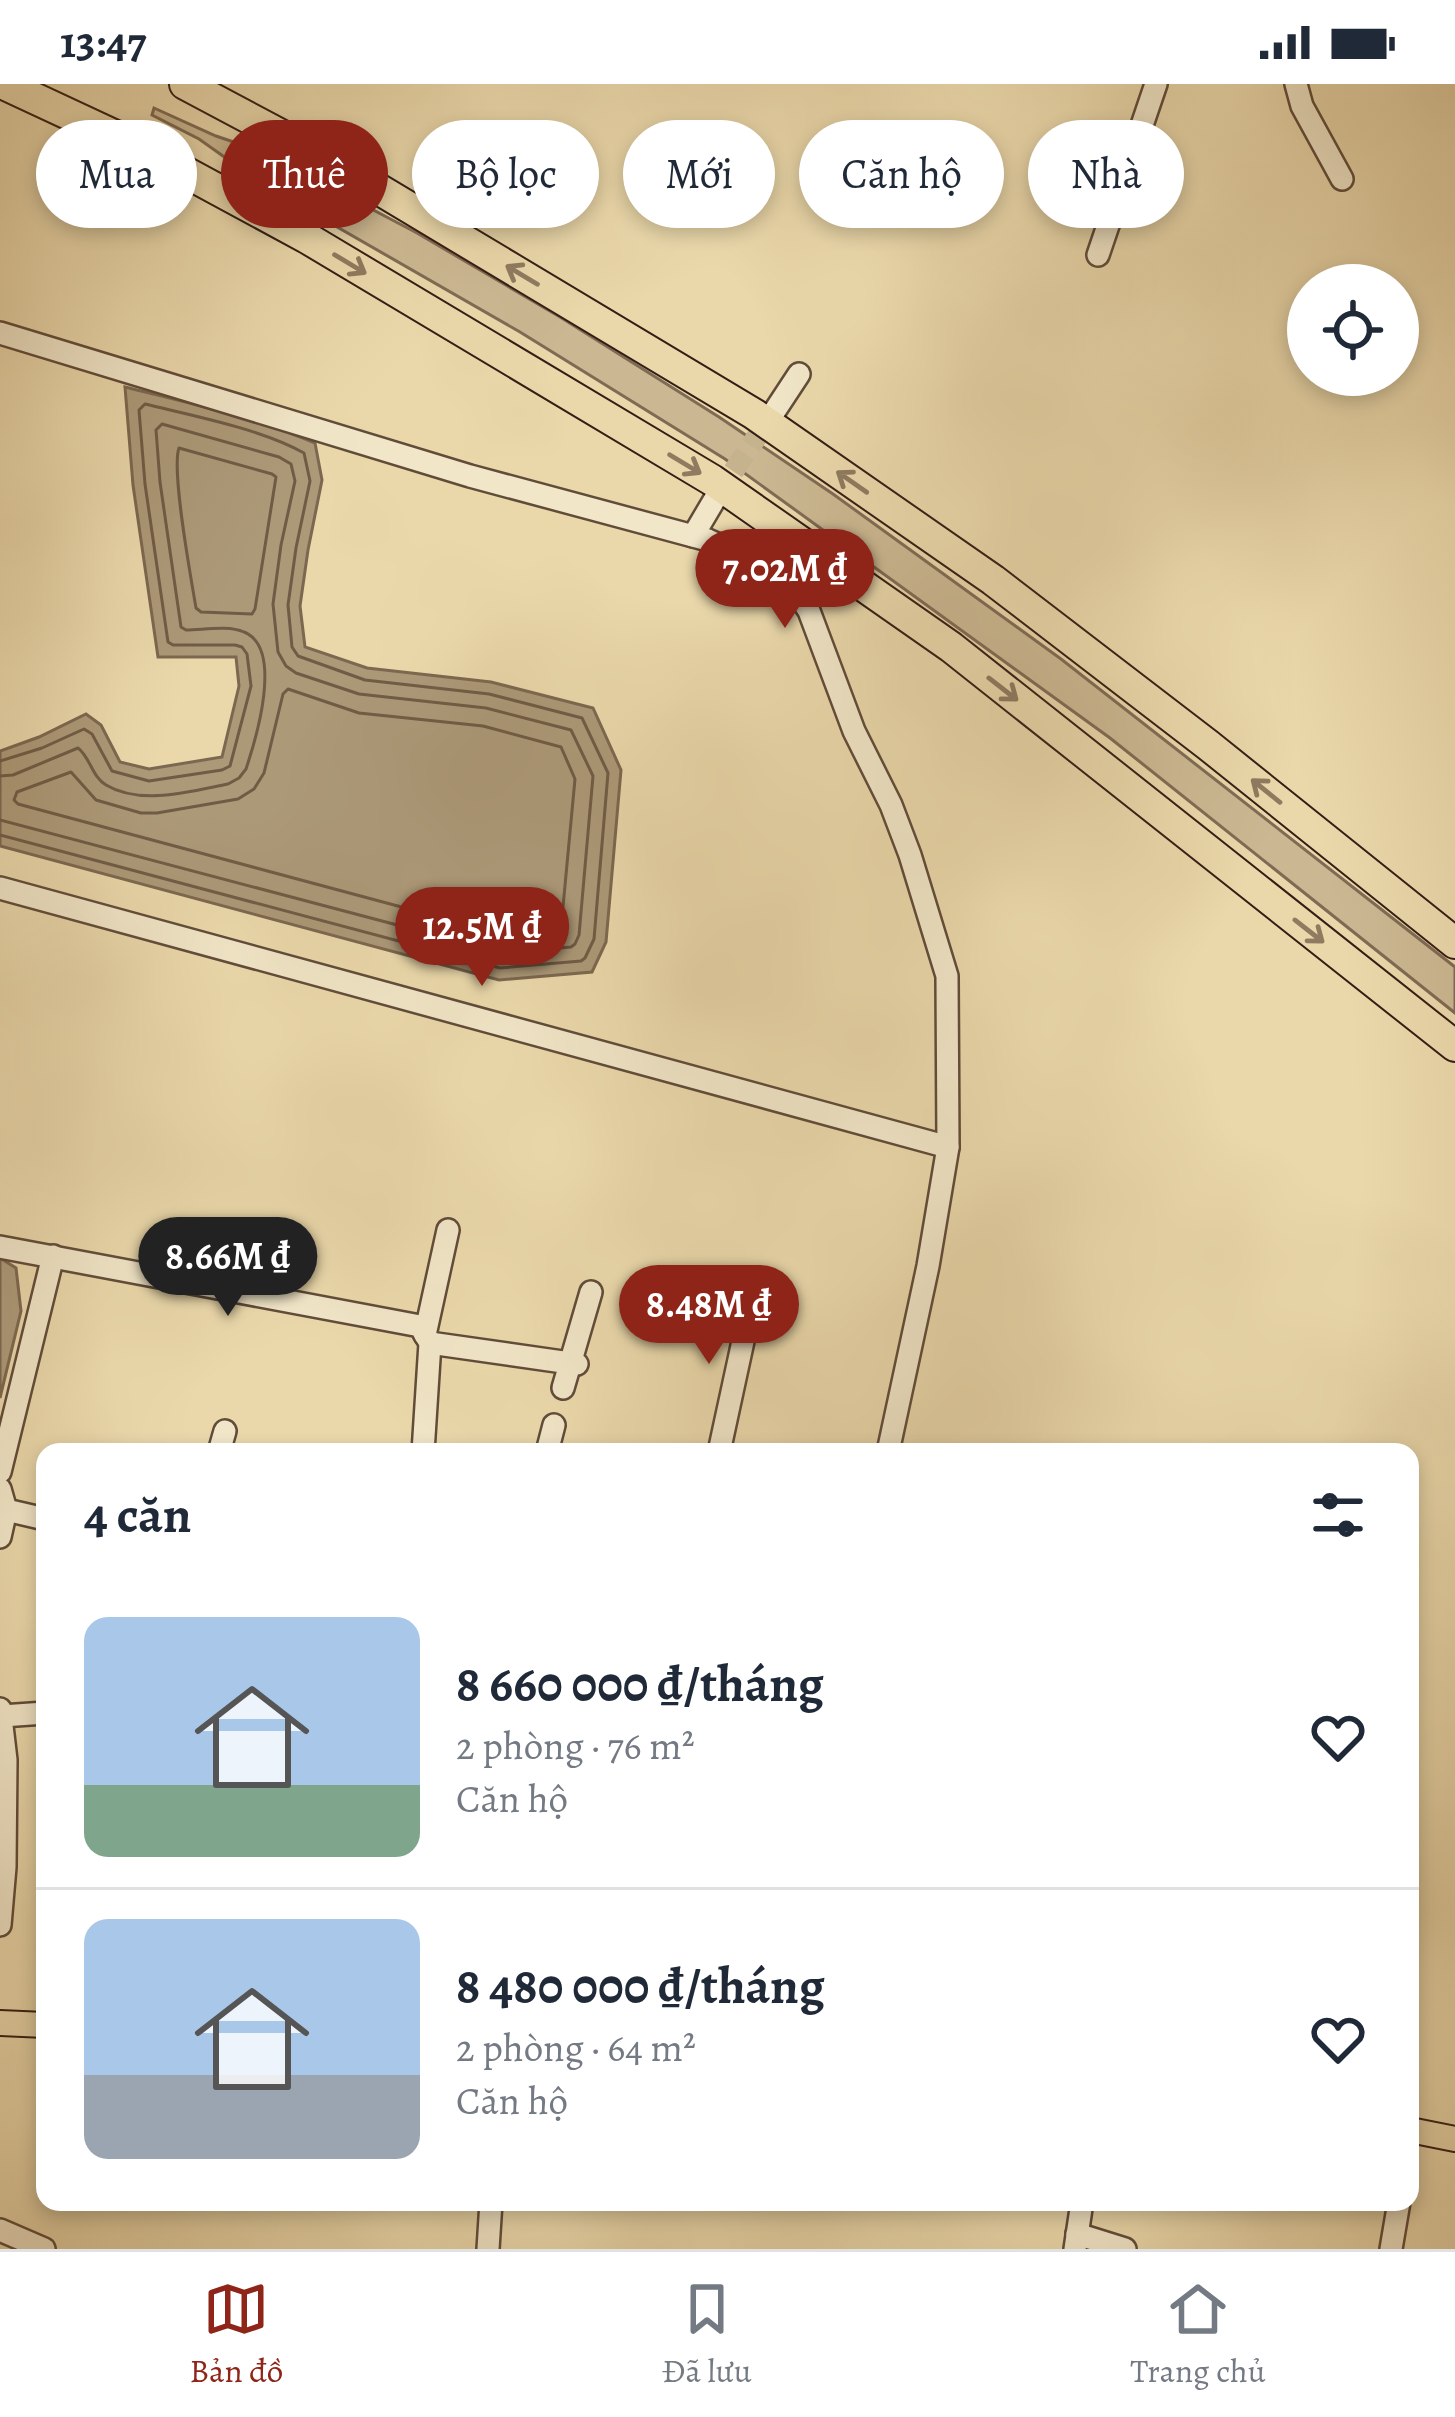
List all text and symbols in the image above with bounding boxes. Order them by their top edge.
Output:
text: 13:47 [60,11,147,73]
chip: Mua [36,120,197,228]
chip: Thuê [221,120,388,228]
chip: Bộ lọc [412,120,599,228]
chip: Mới [623,120,775,228]
chip: Căn hộ [799,120,1004,228]
chip: Nhà [1028,120,1184,228]
one-way arrow [332,252,367,276]
one-way arrow [506,263,540,287]
map controls [1287,264,1419,396]
button: locate [1287,264,1419,396]
one-way arrow [667,452,701,476]
one-way arrow [836,470,870,495]
pin: 7.02M ₫ [674,529,896,631]
text: 7.02M ₫ [722,541,848,594]
one-way arrow [987,675,1019,702]
one-way arrow [1250,778,1282,805]
pin: 12.5M ₫ [371,887,593,989]
text: 12.5M ₫ [422,899,542,952]
one-way arrow [1293,916,1324,944]
pin: 8.66M ₫ [117,1217,339,1319]
text: 8.66M ₫ [165,1229,291,1282]
pin: 8.48M ₫ [598,1265,820,1367]
text: 8.48M ₫ [646,1277,772,1330]
text: 4 căn [84,1480,191,1550]
icon: filters [1305,1482,1371,1548]
text: 8 660 000 ₫/tháng [456,1649,824,1719]
icon: home [180,1665,324,1809]
icon: heart [1305,1704,1371,1770]
text: 2 phòng · 76 m² [456,1719,695,1772]
text: Căn hộ [456,1772,568,1825]
text: 8 480 000 ₫/tháng [456,1951,825,2021]
icon: home [180,1967,324,2111]
icon: heart [1305,2006,1371,2072]
text: 2 phòng · 64 m² [456,2021,696,2074]
text: Căn hộ [456,2074,568,2127]
tab: Bản đồ [189,2276,283,2393]
tab: Đã lưu [662,2276,752,2393]
tab: Trang chủ [1130,2276,1266,2393]

